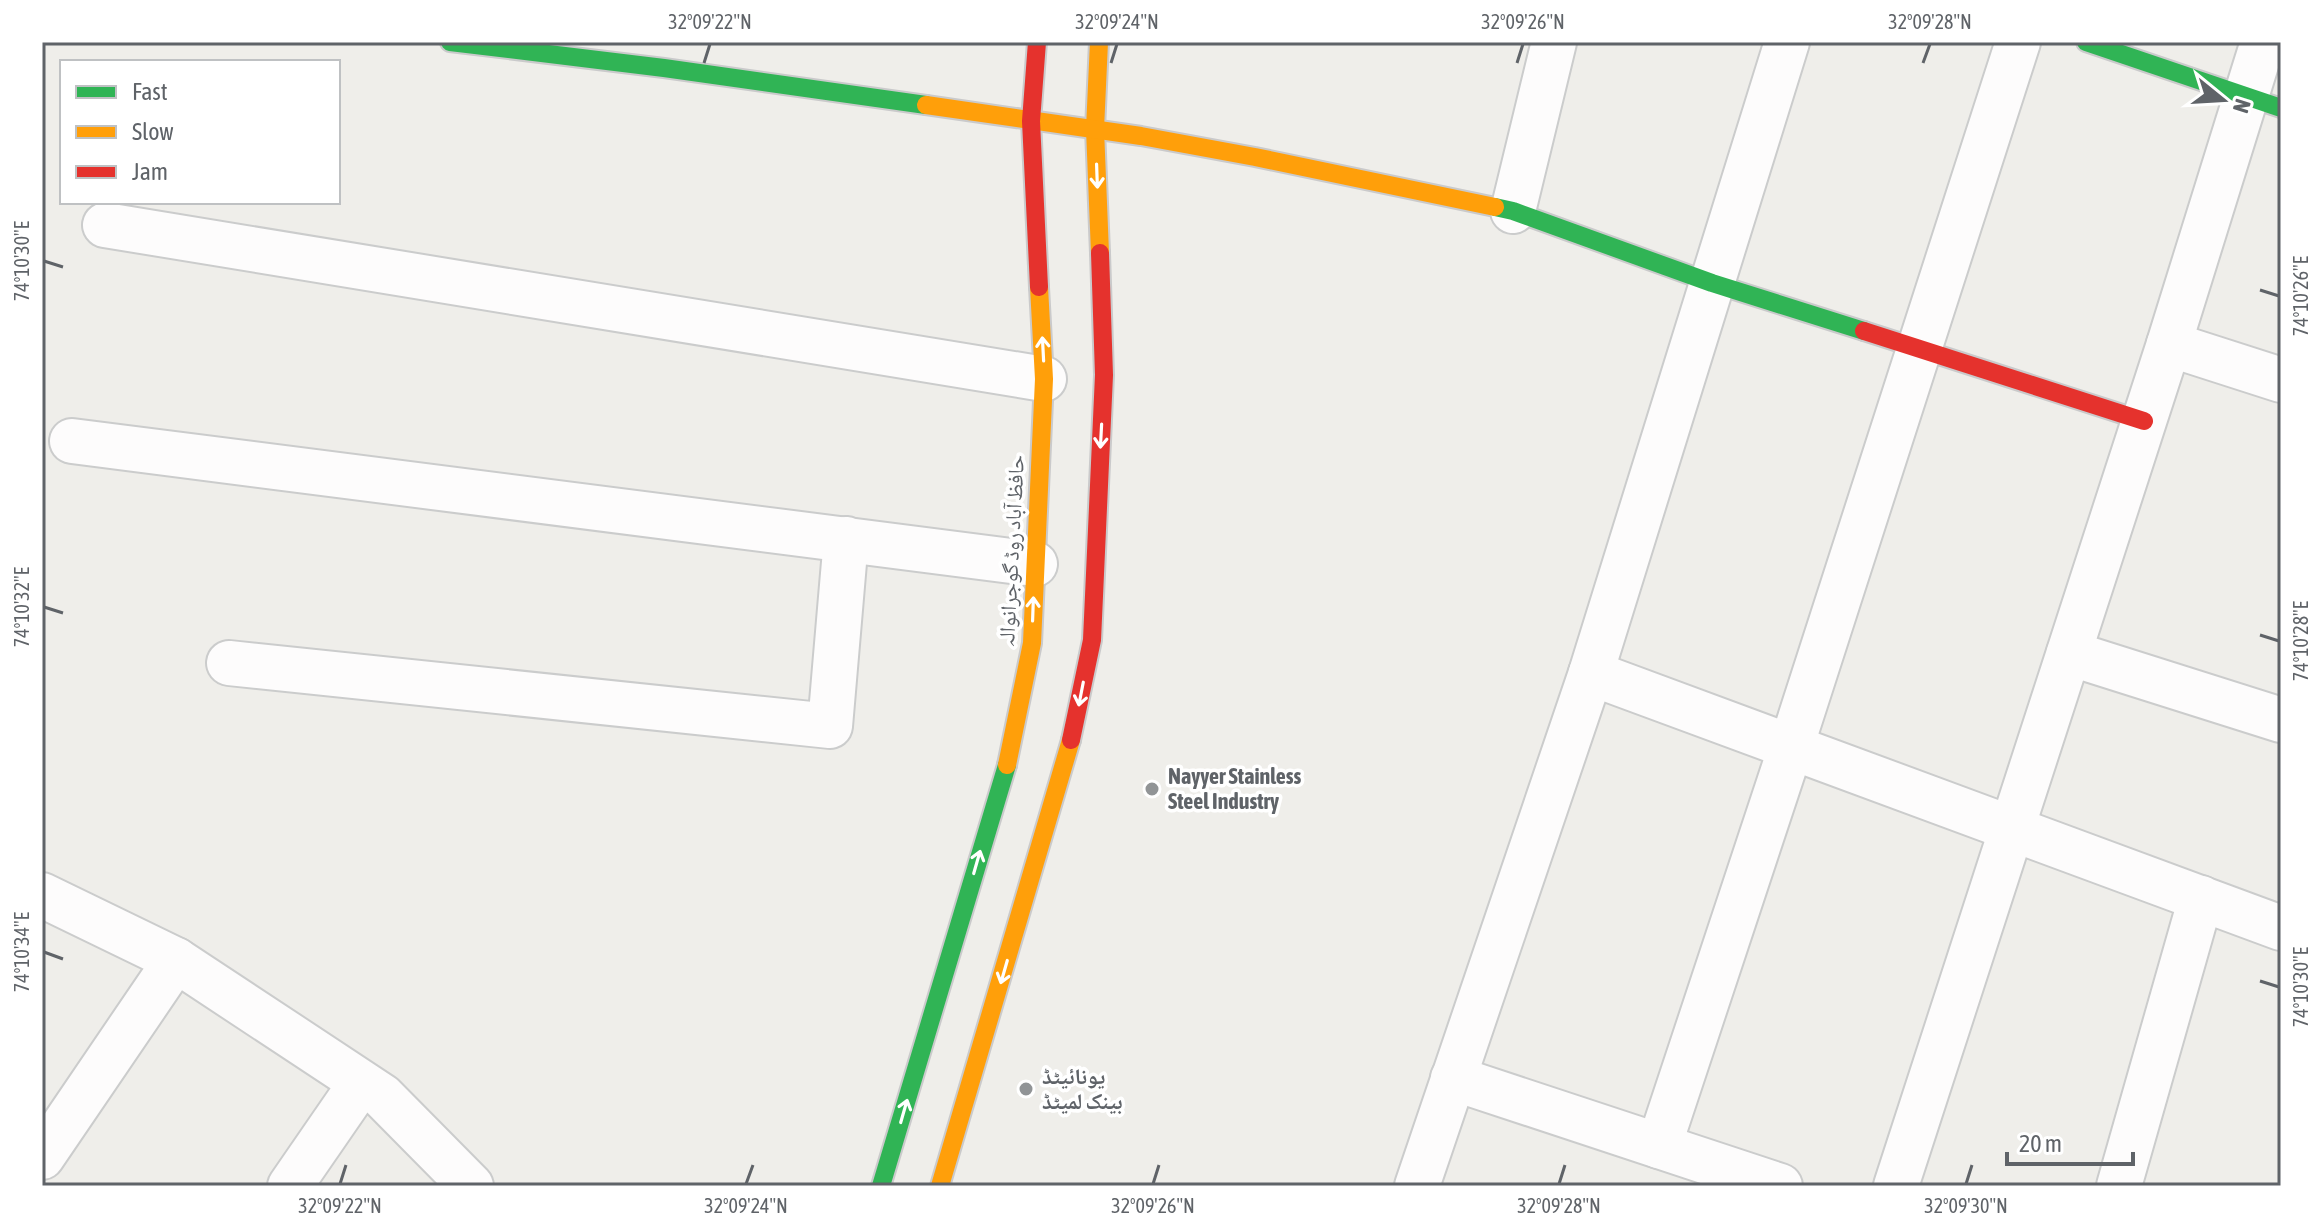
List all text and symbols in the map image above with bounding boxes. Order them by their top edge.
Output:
text: 32°09'22"N [668,10,752,33]
text: 32°09'24"N [1075,10,1159,33]
text: 32°09'26"N [1481,10,1565,33]
text: 32°09'28"N [1888,10,1972,33]
legend [60,60,340,204]
north arrow [2183,60,2263,140]
text: Fast [132,78,168,105]
text: N [2228,96,2256,116]
text: Slow [132,118,174,145]
text: Jam [132,158,168,185]
one-way arrow [1090,162,1105,189]
text: 74°10'30"E [10,220,33,301]
text: 74°10'26"E [2289,255,2312,336]
one-way arrow [1035,336,1050,363]
one-way arrow [1094,422,1109,449]
street label: حافظ آباد روڈ گوجرانوالہ [993,454,1029,648]
text: 74°10'32"E [10,566,33,647]
one-way arrow [1026,596,1041,623]
text: 74°10'28"E [2289,600,2312,681]
one-way arrow [1072,681,1087,707]
place label: Nayyer Stainless Steel Industry [1168,763,1302,814]
marker: Nayyer Stainless Steel Industry [1143,780,1161,798]
one-way arrow [971,850,985,875]
text: 74°10'34"E [10,911,33,992]
text: 74°10'30"E [2289,946,2312,1027]
one-way arrow [996,958,1011,984]
place label: یونائیٹڈ بینک لمیٹڈ [1042,1063,1123,1115]
marker: یونائیٹڈ بینک لمیٹڈ [1017,1080,1035,1098]
one-way arrow [897,1099,912,1125]
scale bar [2007,1116,2133,1166]
text: 20 m [2019,1130,2062,1157]
text: 32°09'22"N [298,1194,382,1217]
text: 32°09'24"N [704,1194,788,1217]
text: 32°09'26"N [1111,1194,1195,1217]
text: 32°09'28"N [1517,1194,1601,1217]
text: 32°09'30"N [1924,1194,2008,1217]

